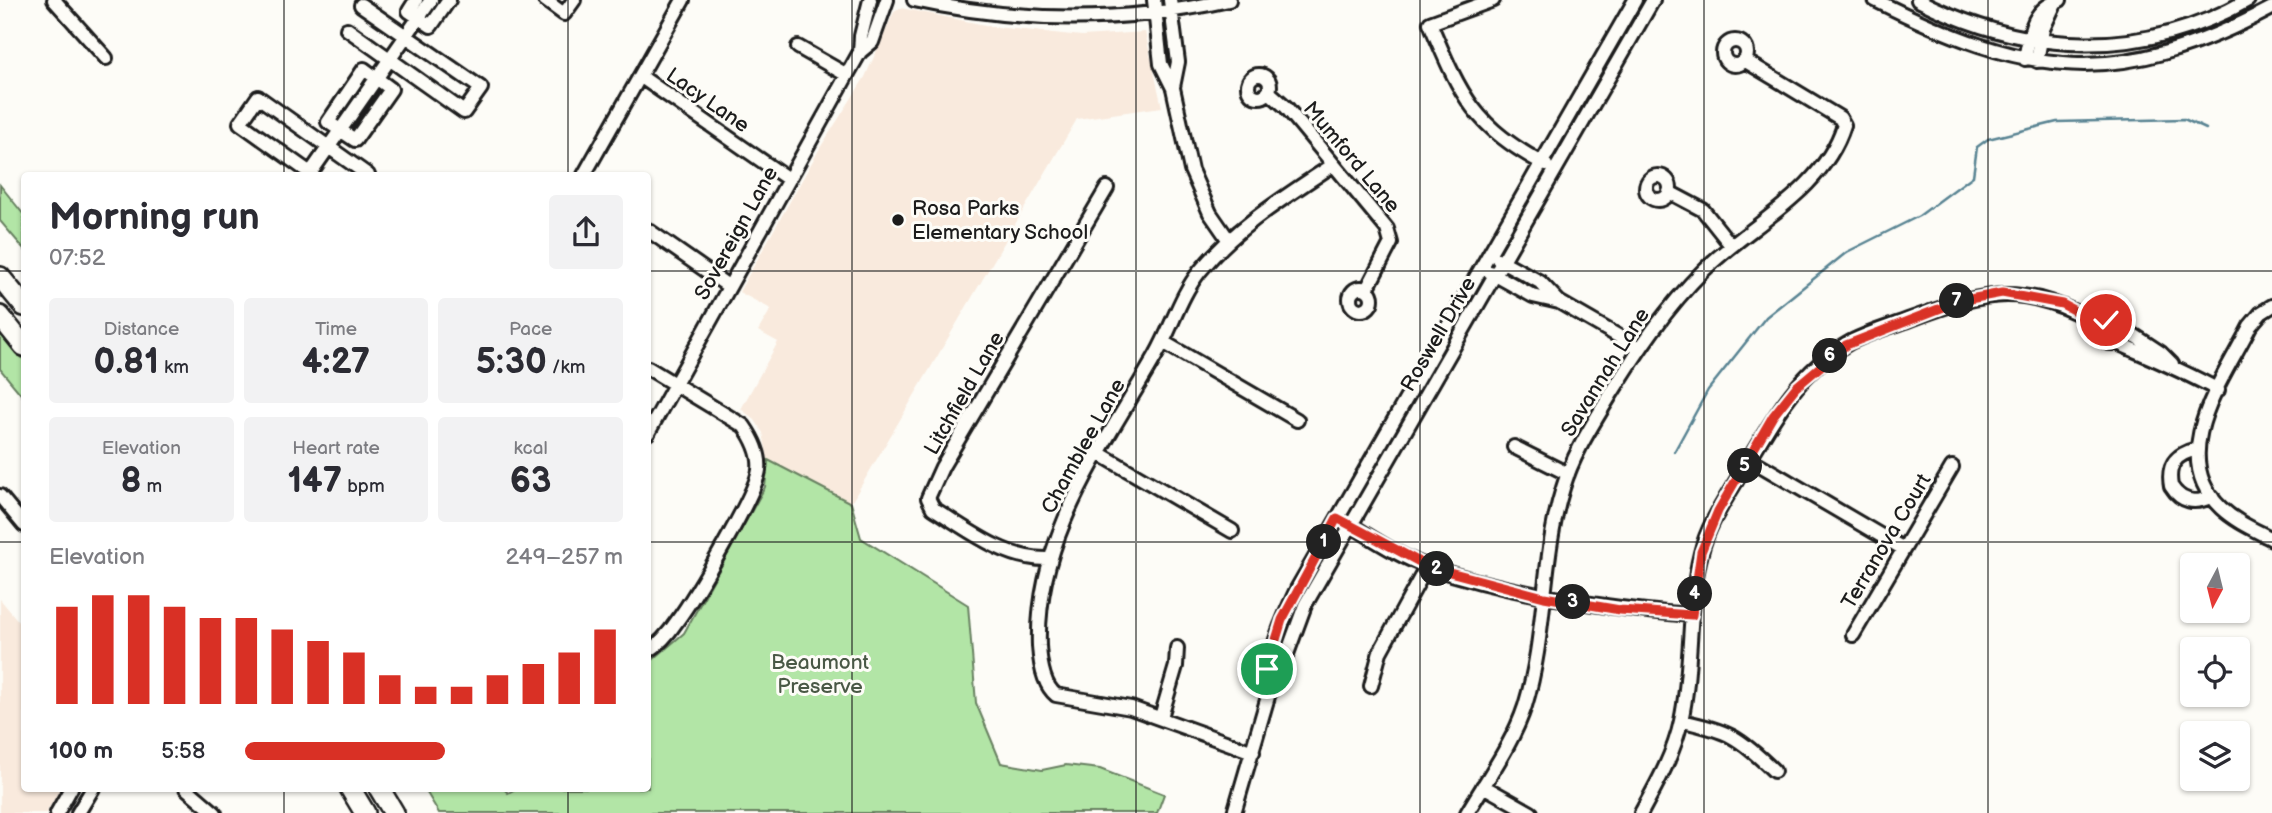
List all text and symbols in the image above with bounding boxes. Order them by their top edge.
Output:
street label: Lacy Lane [661,63,754,138]
street label: Mumford Lane [1298,97,1405,218]
street label: Sovereign Lane [689,162,783,304]
text: Morning run [49,195,260,240]
button: share [549,195,623,269]
place label: Rosa Parks Elementary School [912,196,1088,245]
marker: Rosa Parks Elementary School [890,212,906,228]
text: 07:52 [49,244,105,272]
street label: Roswell Drive [1396,273,1481,396]
pin: 7 [1940,284,1974,318]
text: 7 [1951,289,1962,312]
pin [2076,290,2136,350]
icon: check [2087,301,2125,339]
street label: Savannah Lane [1556,303,1655,441]
text: Distance [103,318,179,341]
text: Time [315,318,357,341]
text: Pace [509,318,552,341]
street label: Litchfield Lane [919,327,1010,459]
pin: 6 [1812,338,1848,374]
text: 0.81 [94,341,159,384]
text: 4:27 [302,341,370,384]
text: 5:30 [476,341,547,384]
text: 6 [1824,344,1835,367]
text: km [159,356,189,379]
text: /km [547,356,585,379]
street label: Chamblee Lane [1036,374,1131,518]
text: Elevation [102,437,181,460]
text: Heart rate [292,437,380,460]
text: kcal [514,437,548,460]
pin: 5 [1728,448,1762,484]
text: 5 [1739,454,1750,477]
text: 8 [120,460,141,503]
text: 147 [287,460,342,503]
text: 63 [510,460,551,503]
street label: Terranova Court [1836,469,1937,613]
text: m [141,475,162,498]
text: bpm [342,475,385,498]
pin: 1 [1306,524,1342,560]
text: 1 [1320,530,1328,553]
text: Elevation [49,543,145,571]
text: 249–257 m [505,543,623,571]
pin: 2 [1420,552,1454,586]
north arrow [2180,553,2250,623]
map controls [2180,553,2250,791]
text: 2 [1431,557,1442,580]
pin: 4 [1678,576,1712,612]
text: 4 [1689,582,1700,605]
pin: 3 [1556,584,1590,620]
text: 3 [1567,590,1578,613]
button: locate [2180,637,2250,707]
pin [1237,639,1297,699]
park label: Beaumont Preserve [771,650,870,699]
icon: arrive [1248,650,1286,688]
button: layers [2180,721,2250,791]
text: 100 m [49,737,113,765]
text: 5:58 [161,737,205,765]

